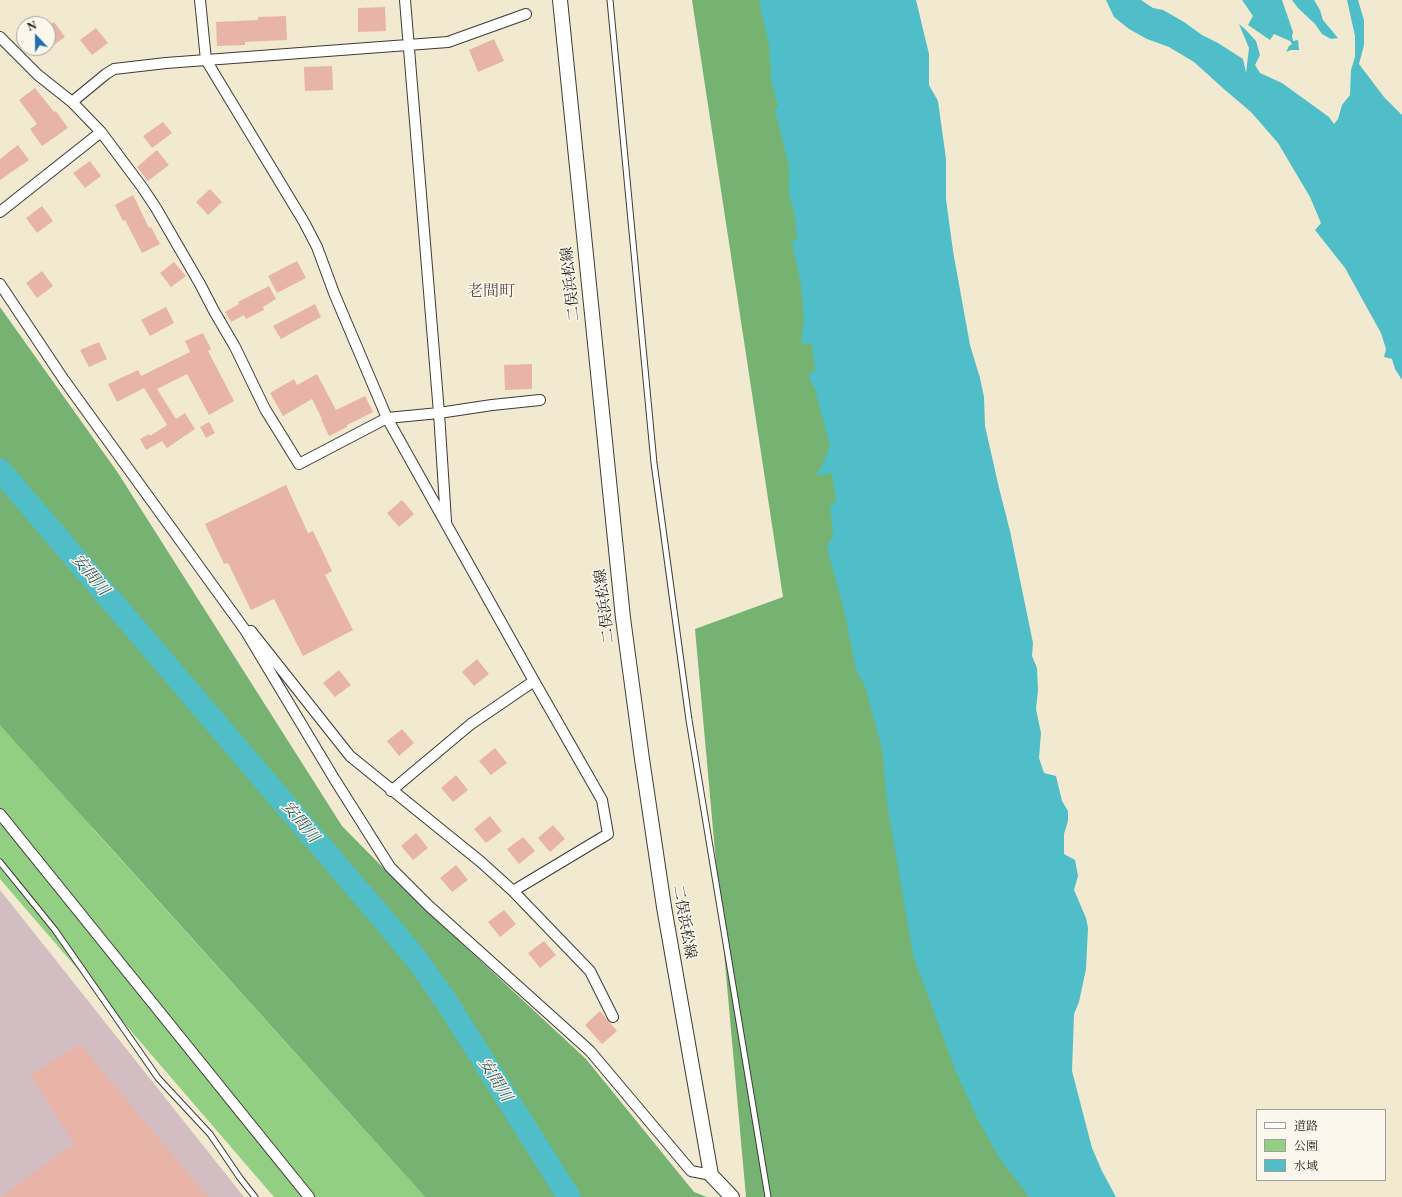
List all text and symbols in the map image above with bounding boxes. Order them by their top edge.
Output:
north arrow [16,16,56,56]
text: N [25,18,39,34]
street label: 二俣浜松線 [558,246,584,322]
district label: 老間町 [467,282,515,302]
water label: 安間川 [67,550,113,600]
street label: 二俣浜松線 [591,568,619,644]
water label: 安間川 [277,797,323,847]
street label: 二俣浜松線 [669,884,699,960]
water label: 安間川 [474,1055,516,1105]
legend [1256,1109,1386,1181]
text: 道路 [1294,1118,1318,1134]
text: 公園 [1294,1138,1318,1154]
text: 水域 [1294,1158,1318,1174]

